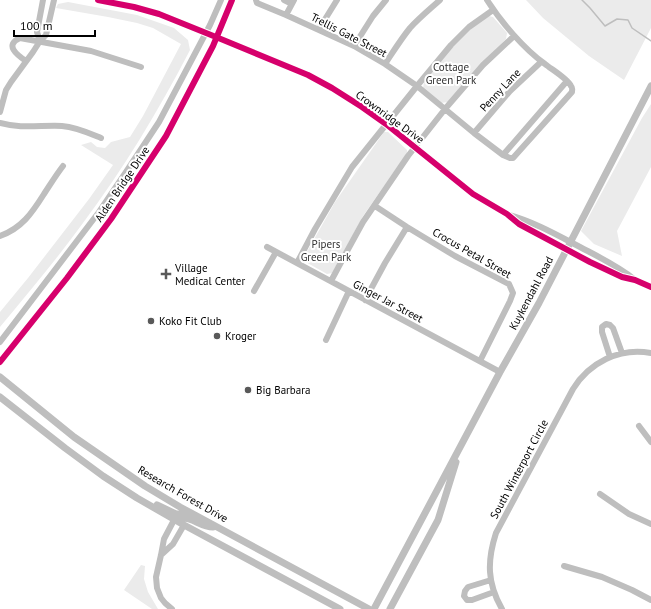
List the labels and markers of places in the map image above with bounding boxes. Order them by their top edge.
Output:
place label: Village Medical Center [174,261,245,288]
marker: Village Medical Center [160,268,172,280]
place label: Koko Fit Club [159,314,222,328]
marker: Koko Fit Club [146,316,156,326]
place label: Kroger [225,329,257,343]
marker: Kroger [212,331,222,341]
place label: Big Barbara [256,383,310,397]
marker: Big Barbara [243,385,253,395]

